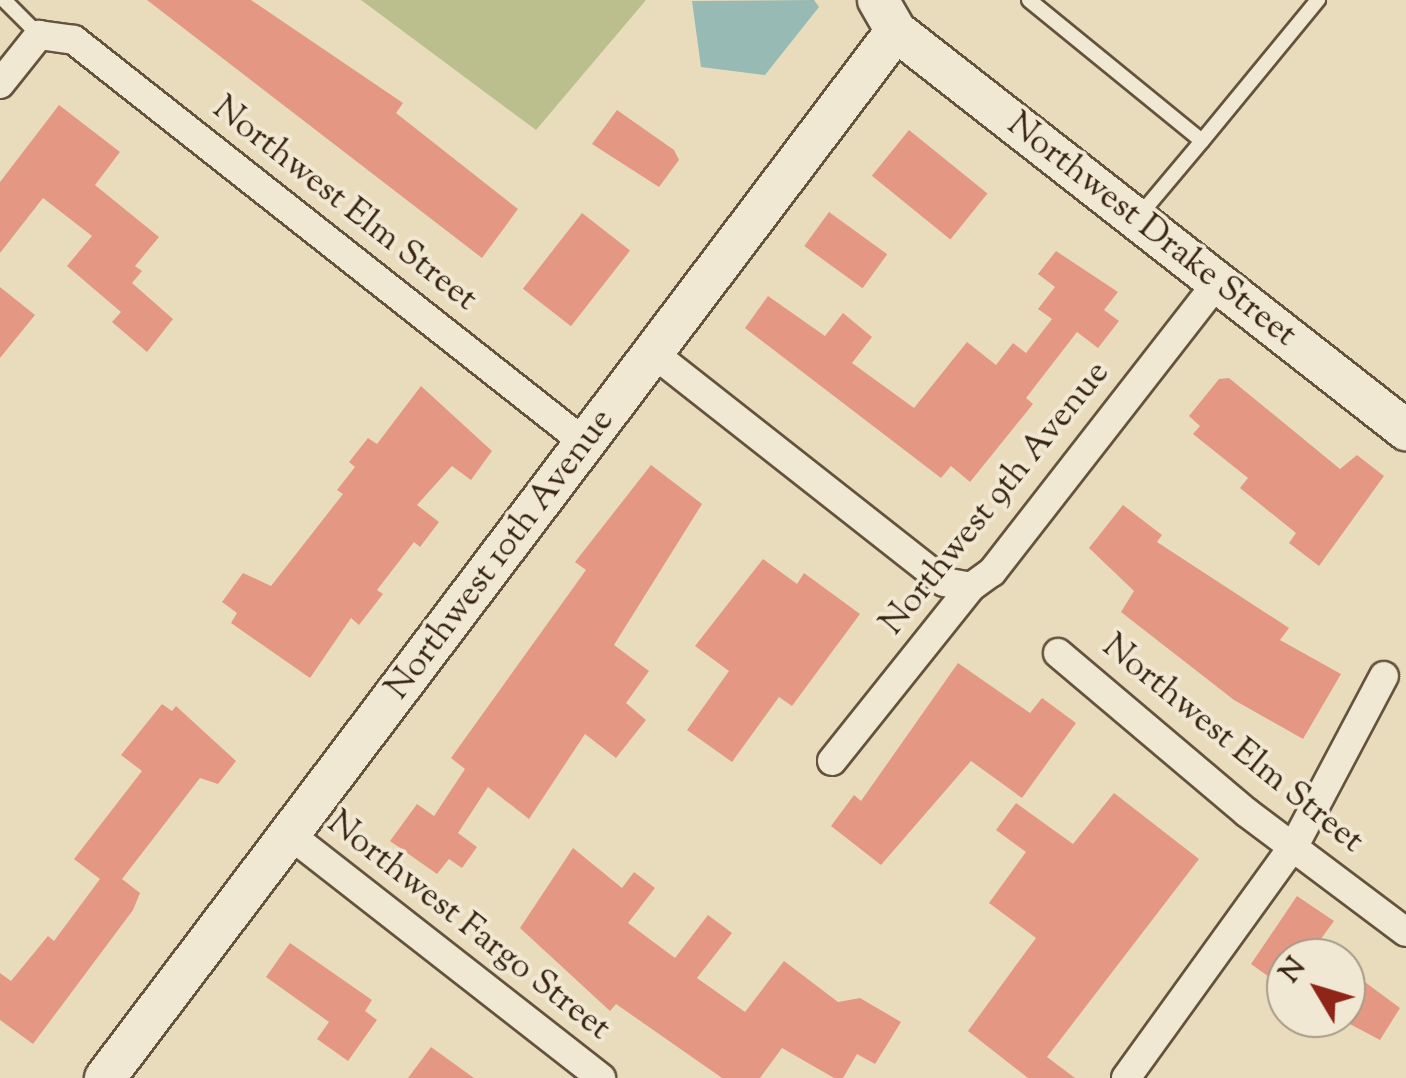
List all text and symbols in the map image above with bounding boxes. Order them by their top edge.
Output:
street label: Northwest Elm Street [203,89,485,321]
street label: Northwest Drake Street [998,105,1304,357]
street label: Northwest 9th Avenue [873,354,1119,644]
street label: Northwest 10th Avenue [378,401,624,709]
street label: Northwest Elm Street [1093,627,1371,863]
street label: Northwest Fargo Street [318,803,618,1051]
north arrow [1266,938,1366,1038]
text: N [1271,950,1317,992]

